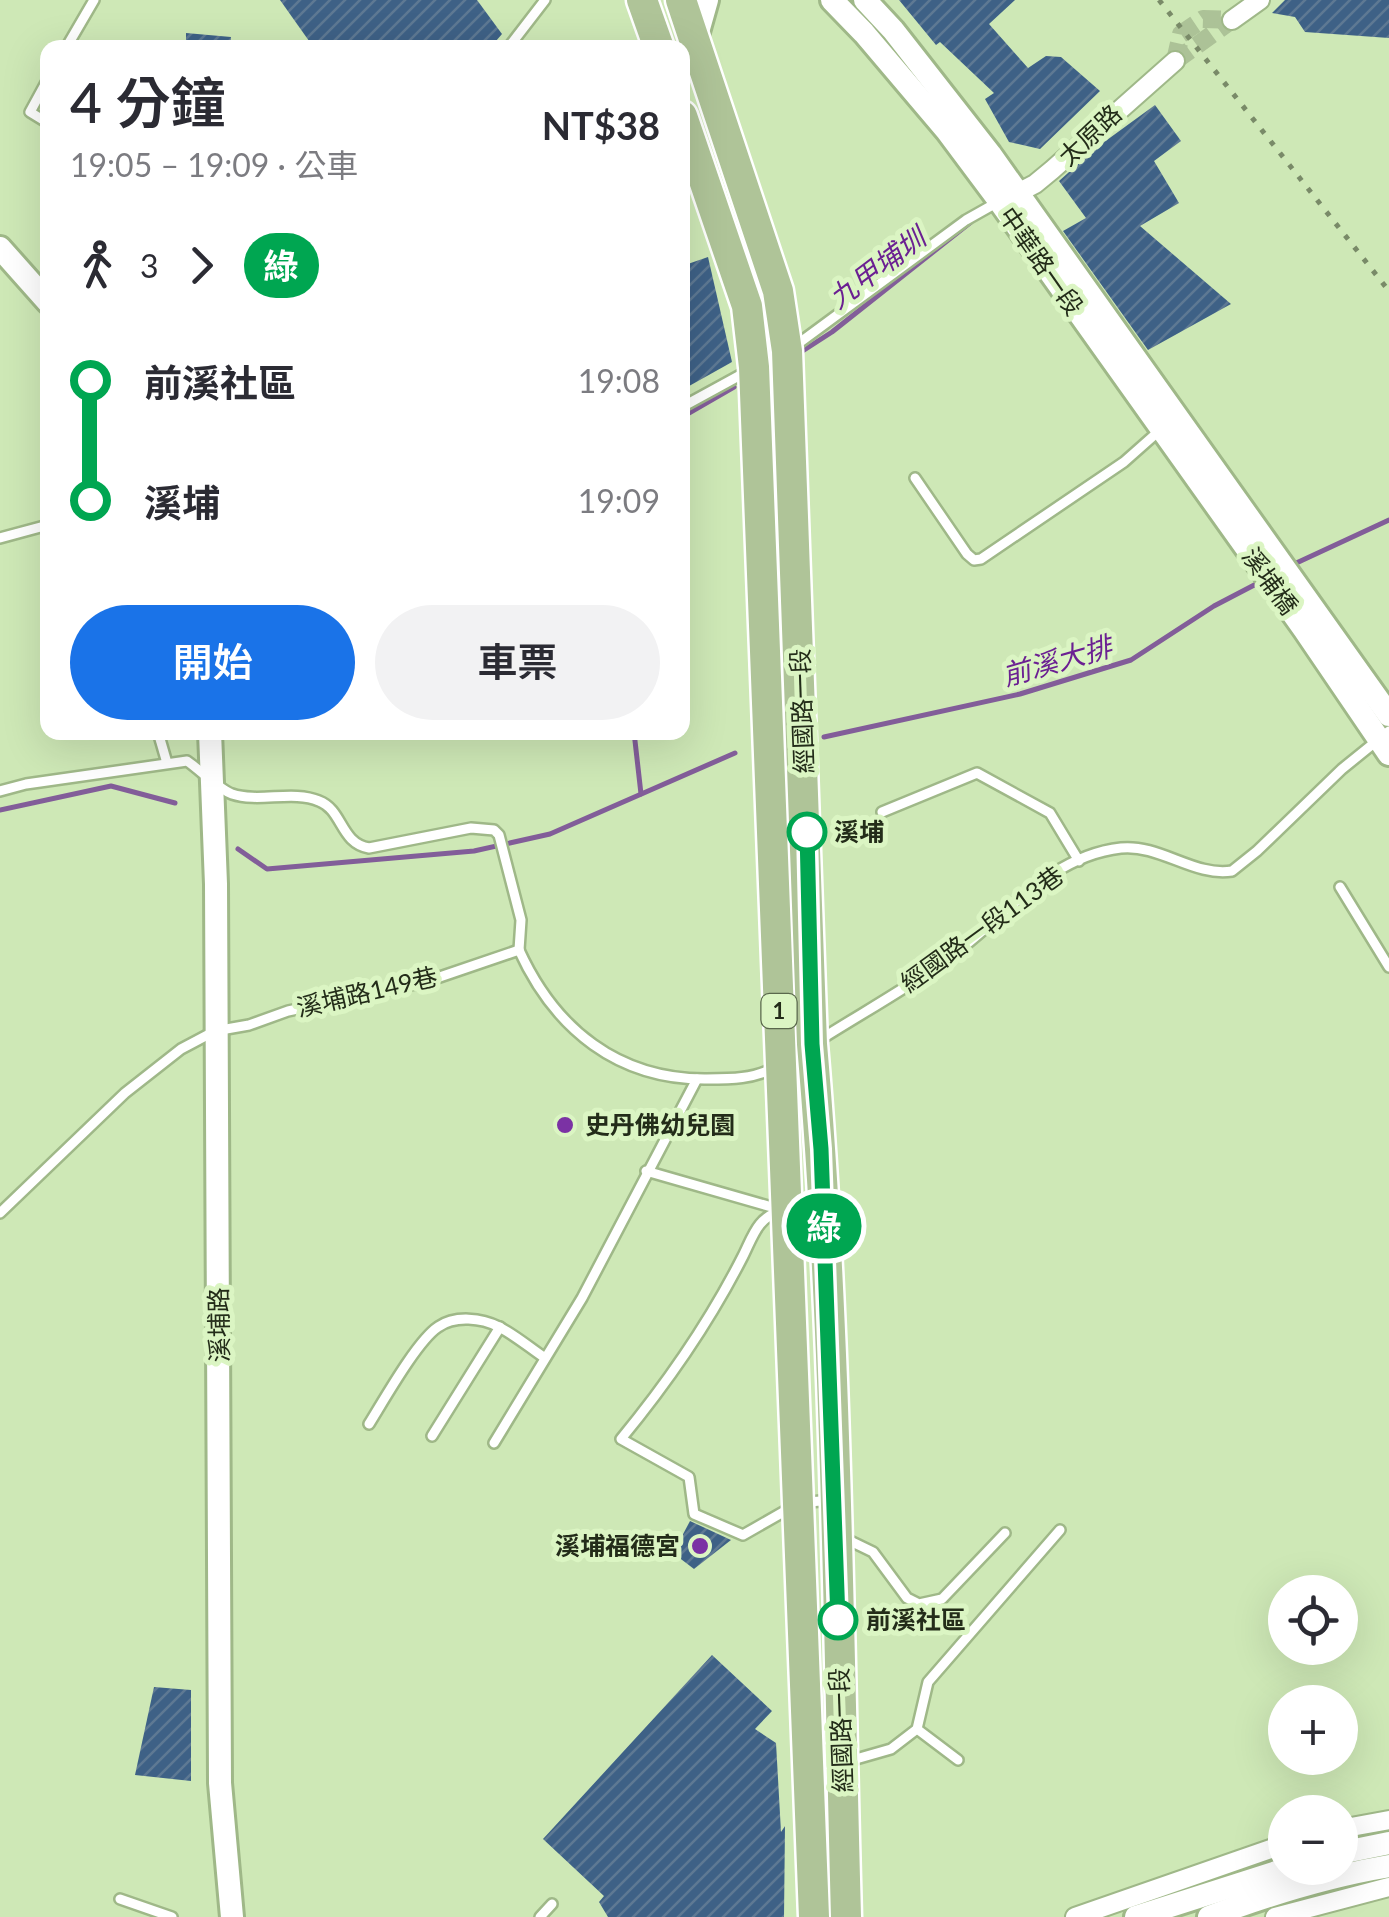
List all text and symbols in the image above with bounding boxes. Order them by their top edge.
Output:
text: 4 分鐘 [70,69,226,135]
street label: 太原路 [1052,98,1127,171]
text: NT$38 [542,102,660,148]
text: 19:05 – 19:09 · 公車 [70,145,358,184]
street label: 中華路一段 [994,201,1090,320]
water label: 九甲埔圳 [821,218,935,314]
icon: walk [70,238,125,293]
icon: forward [174,238,229,293]
text: 綠 [264,244,299,286]
text: 3 [140,246,159,285]
text: 前溪社區 [144,359,296,405]
text: 19:08 [578,361,660,400]
text: 溪埔 [144,479,220,525]
text: 19:09 [578,481,660,520]
street label: 溪埔橋 [1237,541,1305,620]
button: 開始 [70,605,355,720]
button: 車票 [375,605,660,720]
water label: 前溪大排 [998,627,1119,692]
street label: 經國路一段 [784,648,818,774]
marker: 溪埔 [788,813,826,851]
place label: 溪埔 [834,816,884,846]
street label: 經國路一段113巷 [894,859,1069,997]
street label: 溪埔路149巷 [293,960,440,1022]
road number: 1 [762,994,796,1028]
place label: 史丹佛幼兒園 [585,1109,735,1139]
marker: 史丹佛幼兒園 [554,1114,576,1136]
line badge: 綠 [792,1194,856,1258]
text: 綠 [806,1205,842,1247]
street label: 溪埔路 [202,1287,234,1363]
place label: 溪埔福德宮 [555,1530,680,1560]
marker: 溪埔福德宮 [689,1535,711,1557]
map controls [1268,1575,1358,1885]
button: locate [1268,1575,1358,1665]
marker: 前溪社區 [819,1601,857,1639]
place label: 前溪社區 [866,1604,966,1634]
street label: 經國路一段 [823,1667,857,1793]
button: + [1268,1685,1358,1775]
button: − [1268,1795,1358,1885]

